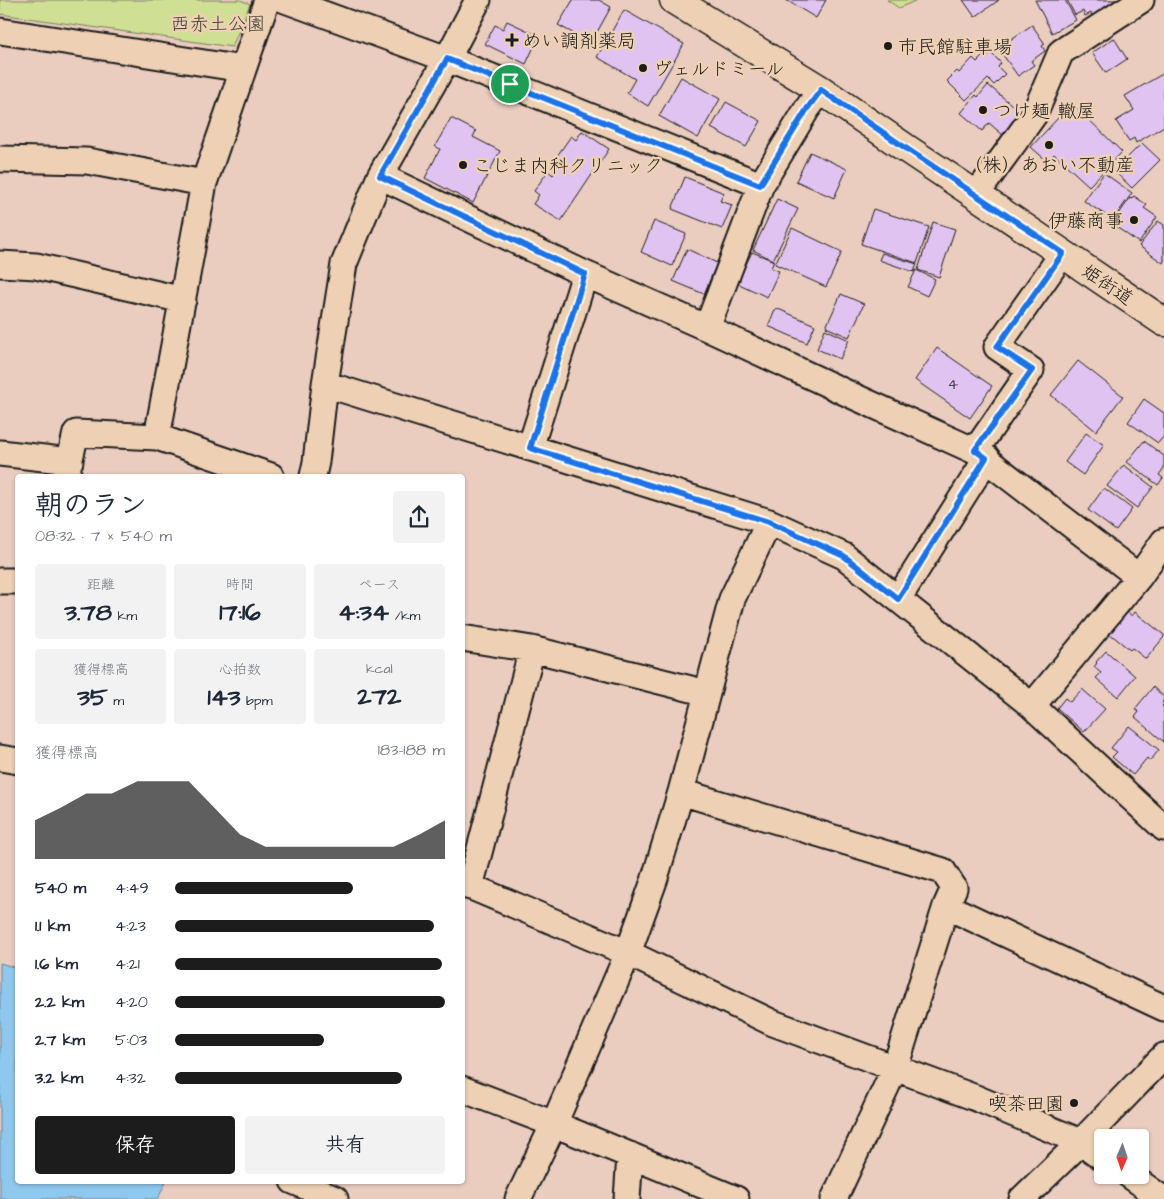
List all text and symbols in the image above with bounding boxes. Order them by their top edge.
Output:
park label: 西赤土公園 [170,11,266,38]
place label: めい調剤薬局 [522,28,636,55]
marker: めい調剤薬局 [506,34,518,46]
place label: 市民館駐車場 [898,34,1012,61]
marker: 市民館駐車場 [882,40,894,52]
place label: ヴェルドミール [653,56,784,83]
marker: ヴェルドミール [637,62,649,74]
pin [489,63,531,105]
icon: arrive [496,70,524,98]
place label: つけ麺 轍屋 [993,98,1096,125]
marker: つけ麺 轍屋 [977,104,989,116]
marker: （株）あおい不動産 [1043,139,1055,151]
place label: （株）あおい不動産 [963,152,1135,179]
place label: こじま内科クリニック [473,153,663,180]
marker: こじま内科クリニック [457,159,469,171]
place label: 伊藤商事 [1048,208,1124,235]
marker: 伊藤商事 [1128,214,1140,226]
street label: 姫街道 [1076,258,1138,312]
house number: 4 [948,373,959,395]
text: 朝のラン [35,486,147,525]
button: share [393,491,445,543]
text: 08:32 · 7 × 540 m [35,525,172,547]
text: 距離 [87,575,115,595]
text: 時間 [226,575,254,595]
text: ペース [359,575,400,595]
text: 3.78 [64,595,112,630]
text: 17:16 [219,595,261,630]
text: 4:34 [338,595,389,630]
text: km [112,606,137,626]
text: /km [389,606,421,626]
text: kcal [366,659,393,679]
text: 獲得標高 [73,660,129,680]
text: 心拍数 [219,660,261,680]
text: 272 [357,679,401,714]
text: 35 [77,680,108,715]
text: 143 [207,680,240,715]
text: m [108,691,124,711]
text: bpm [240,691,273,711]
text: 183–188 m [378,739,445,761]
text: 獲得標高 [35,742,99,764]
text: 540 m [35,877,86,899]
text: 4:49 [115,877,149,899]
text: 1.1 km [35,915,70,937]
text: 4:23 [115,915,146,937]
text: 1.6 km [35,953,78,975]
text: 4:21 [115,953,140,975]
text: 2.2 km [35,991,84,1013]
text: 4:20 [115,991,148,1013]
text: 2.7 km [35,1029,85,1051]
text: 5:03 [115,1029,147,1051]
text: 3.2 km [35,1067,83,1089]
text: 4:32 [115,1067,146,1089]
place label: 喫茶田園 [988,1091,1064,1118]
marker: 喫茶田園 [1068,1097,1080,1109]
button: 保存 [35,1116,235,1174]
button: 共有 [245,1116,445,1174]
north arrow [1094,1129,1149,1184]
map controls [1094,1129,1149,1184]

